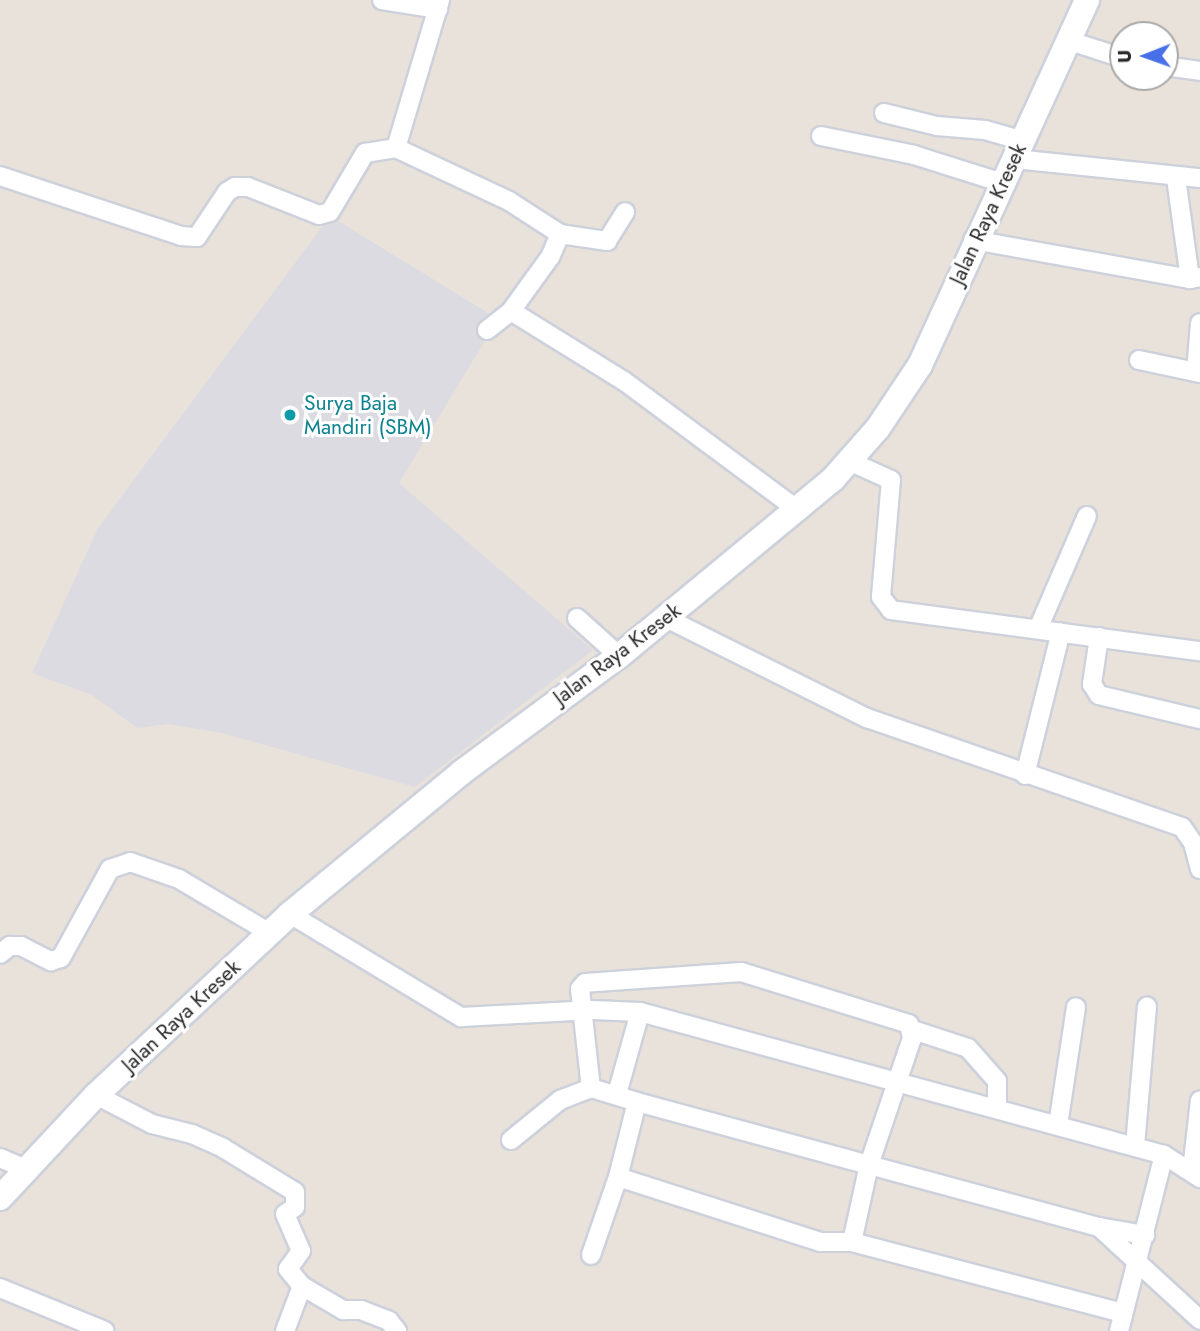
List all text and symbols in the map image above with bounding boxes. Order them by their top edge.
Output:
north arrow [1109,21,1179,91]
text: U [1111,49,1138,63]
street label: Jalan Raya Kresek [944,139,1032,289]
place label: Surya Baja Mandiri (SBM) [304,390,432,440]
marker: Surya Baja Mandiri (SBM) [282,407,298,423]
street label: Jalan Raya Kresek [548,598,686,710]
street label: Jalan Raya Kresek [117,955,245,1077]

